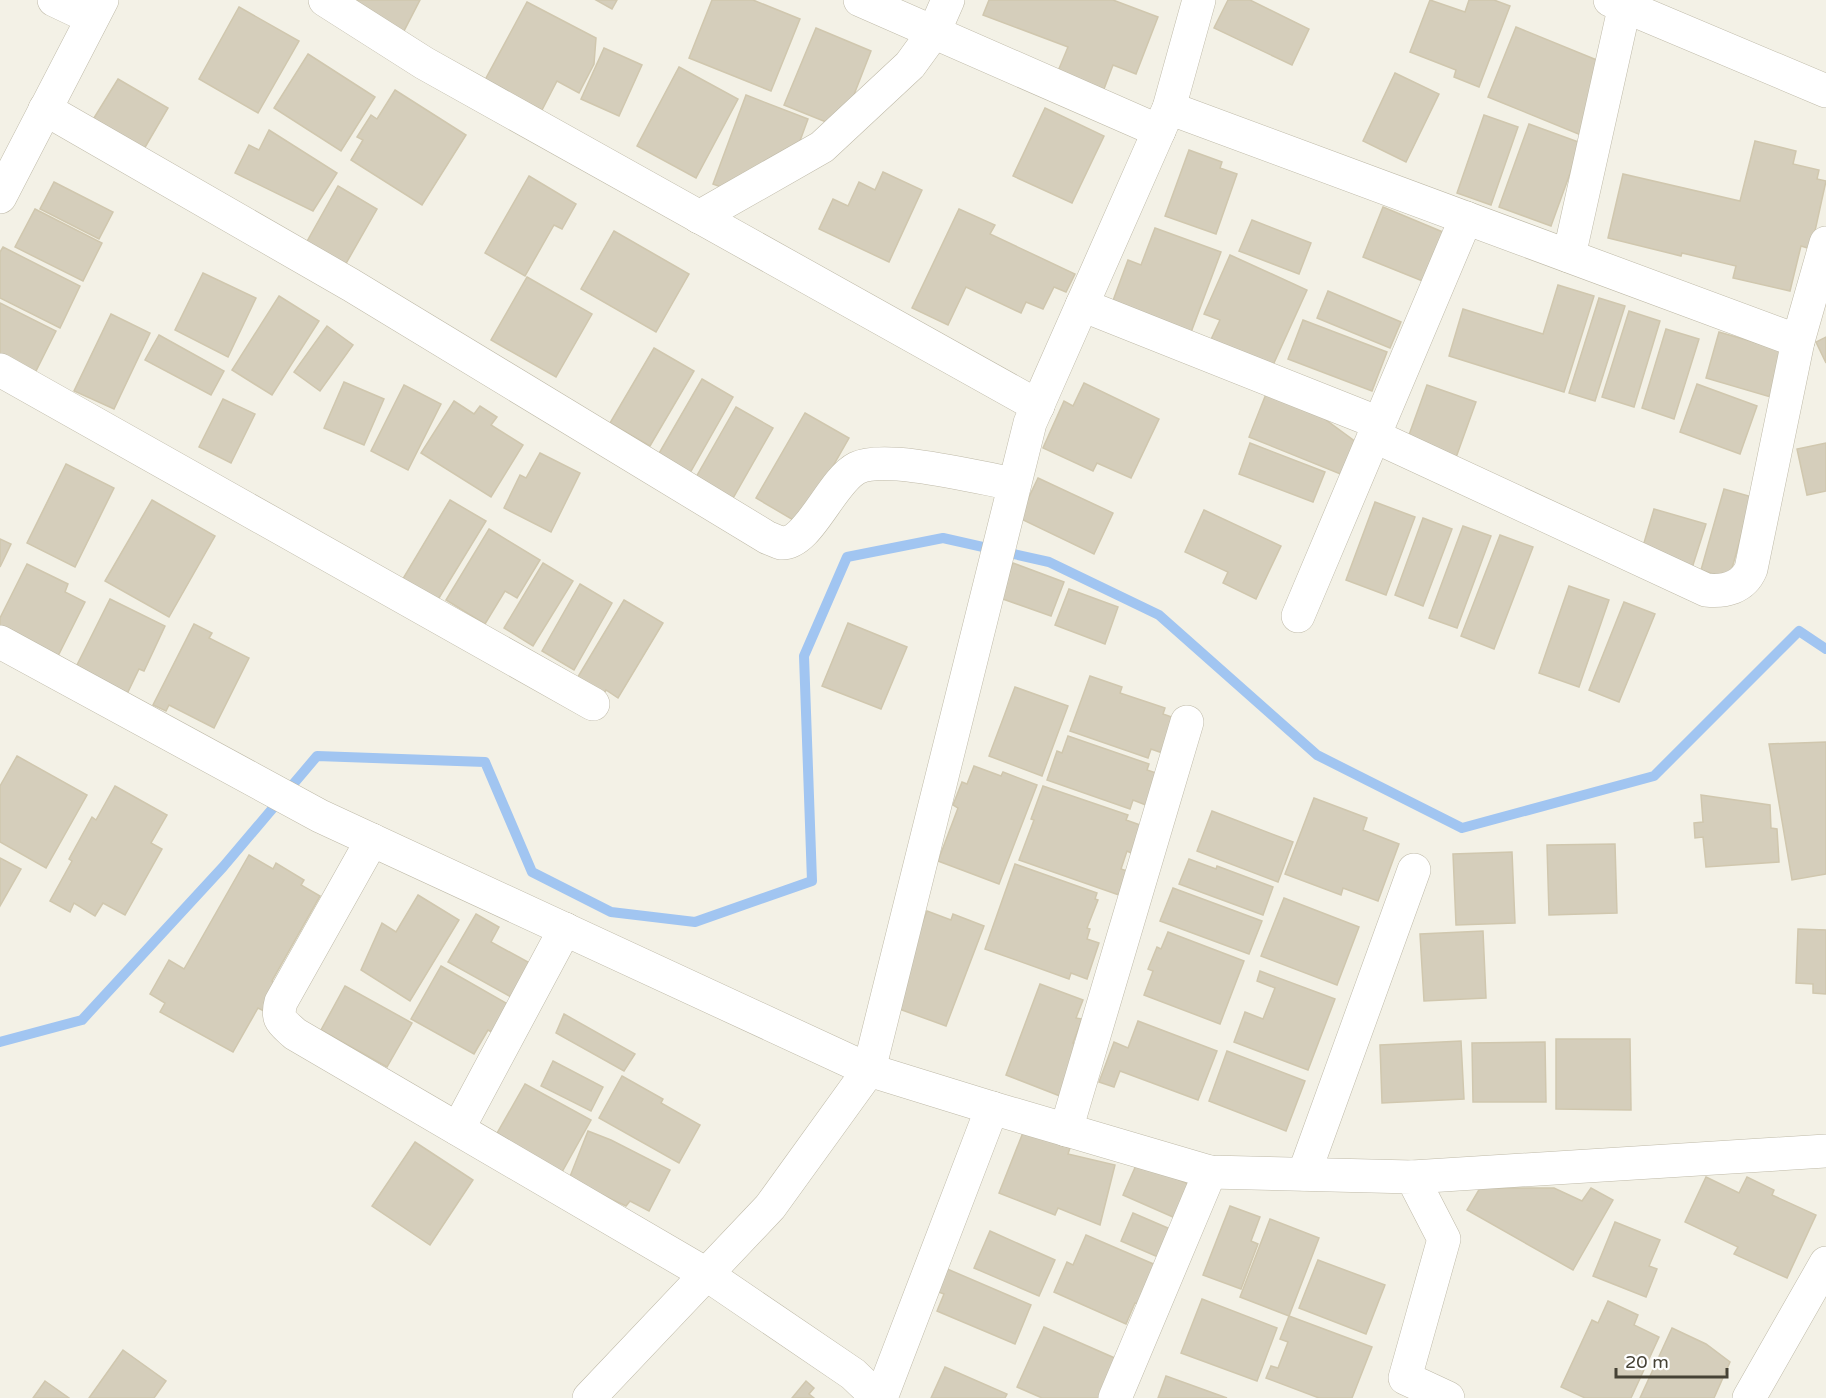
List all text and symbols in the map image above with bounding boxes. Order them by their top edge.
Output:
scale bar [1616,1341,1727,1379]
text: 20 m [1625,1351,1669,1373]

